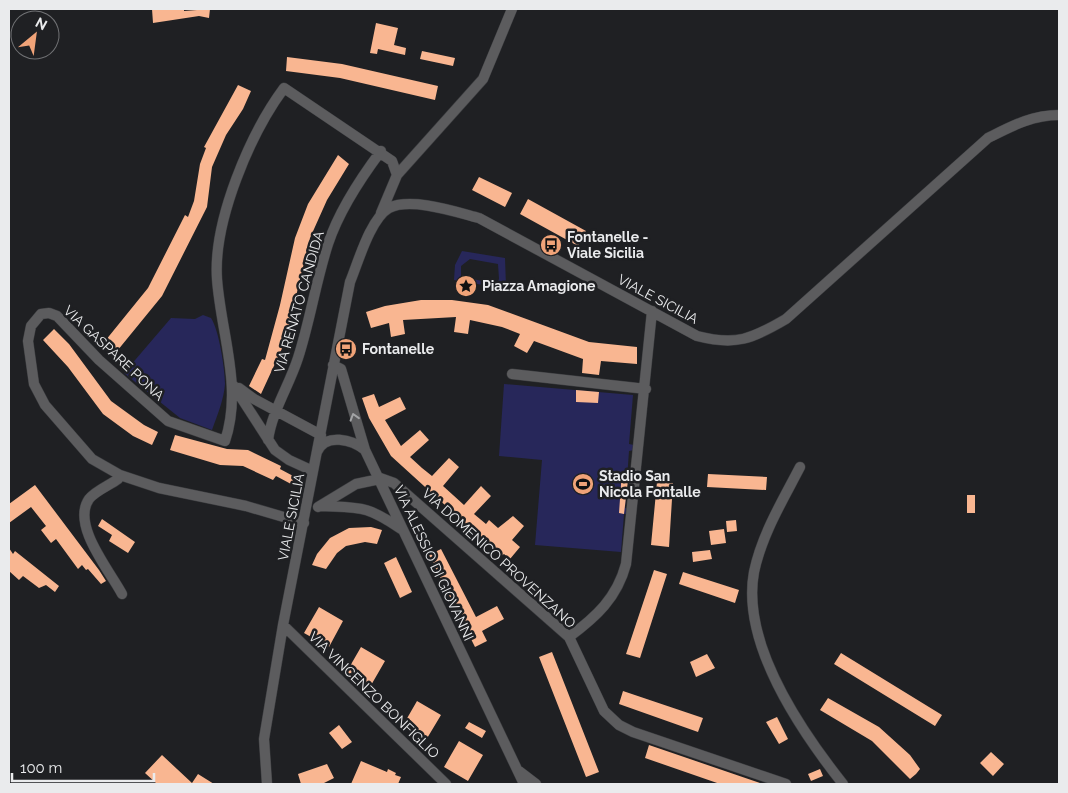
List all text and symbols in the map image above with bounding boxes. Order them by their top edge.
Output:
north arrow [10,10,60,60]
text: N [33,14,50,33]
street label: VIA RENATO CANDIDA [271,229,327,375]
place label: Fontanelle - Viale Sicilia [567,229,648,261]
bus stop icon: Fontanelle - Viale Sicilia [539,233,563,257]
street label: VIALE SICILIA [615,271,701,327]
place icon: Piazza Amagione [454,274,478,298]
place label: Piazza Amagione [482,278,596,294]
street label: VIA GASPARE PONA [60,302,168,404]
bus stop icon: Fontanelle [334,337,358,361]
place label: Fontanelle [362,341,435,357]
one-way arrow [350,414,360,422]
place label: Stadio San Nicola Fontalle [599,468,701,500]
street label: VIALE SICILIA [275,471,307,562]
sports icon: Stadio San Nicola Fontalle [571,472,595,496]
street label: VIA ALESSIO DI GIOVANNI [391,483,477,643]
street label: VIA DOMENICO PROVENZANO [419,485,579,631]
street label: VIA VINCENZO BONFIGLIO [305,628,443,762]
scale bar [12,750,155,782]
text: 100 m [20,759,62,777]

